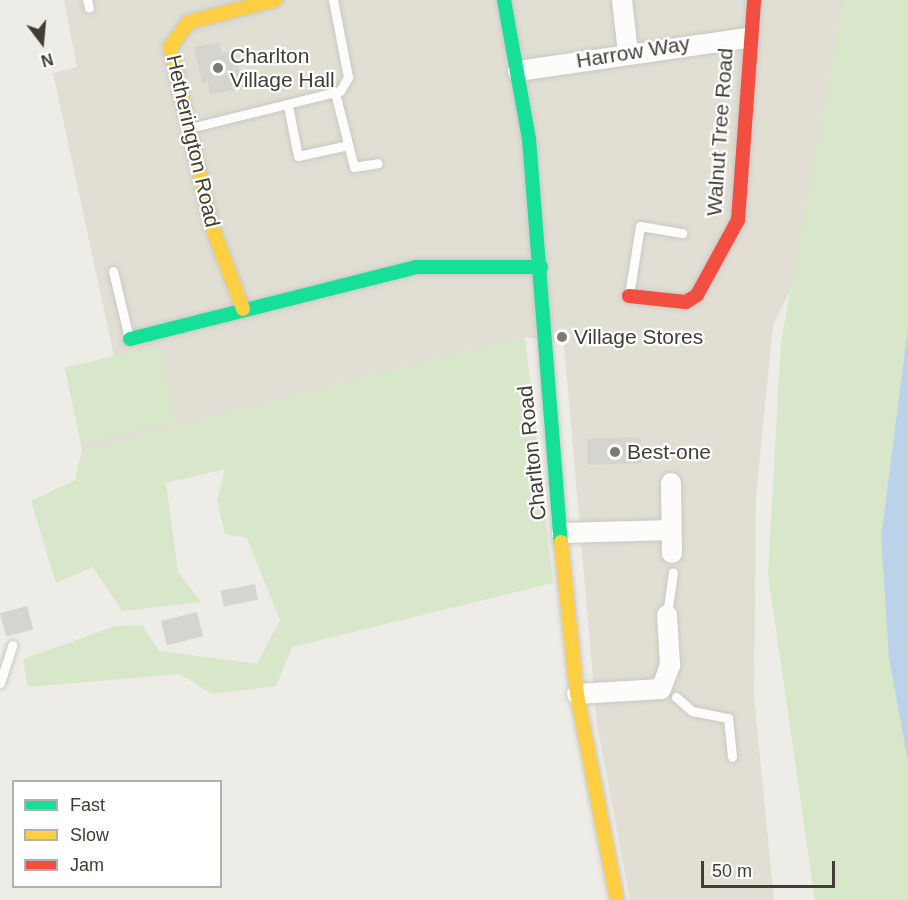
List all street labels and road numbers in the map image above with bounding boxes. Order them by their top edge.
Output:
street label: Harrow Way [574,31,692,73]
street label: Walnut Tree Road [702,47,738,217]
street label: Hetherington Road [161,52,225,230]
street label: Charlton Road [512,384,552,522]

